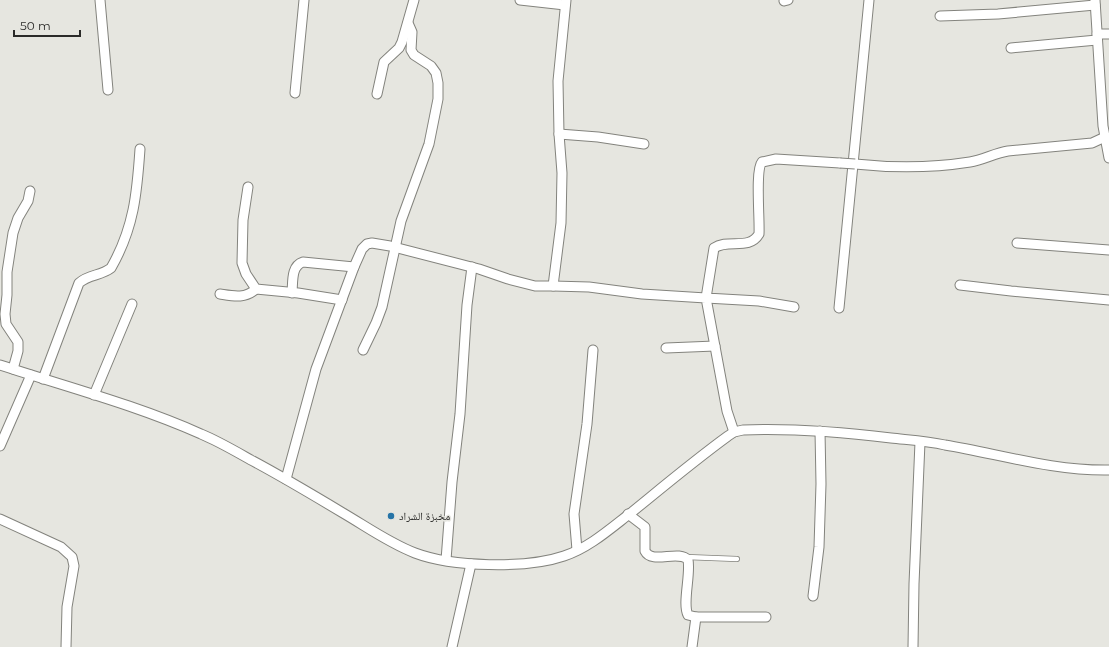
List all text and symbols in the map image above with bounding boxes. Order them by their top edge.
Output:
scale bar [14,12,80,38]
text: 50 m [20,18,51,33]
place label: مخبزة الشراد [399,509,450,523]
marker: مخبزة الشراد [386,511,396,521]

